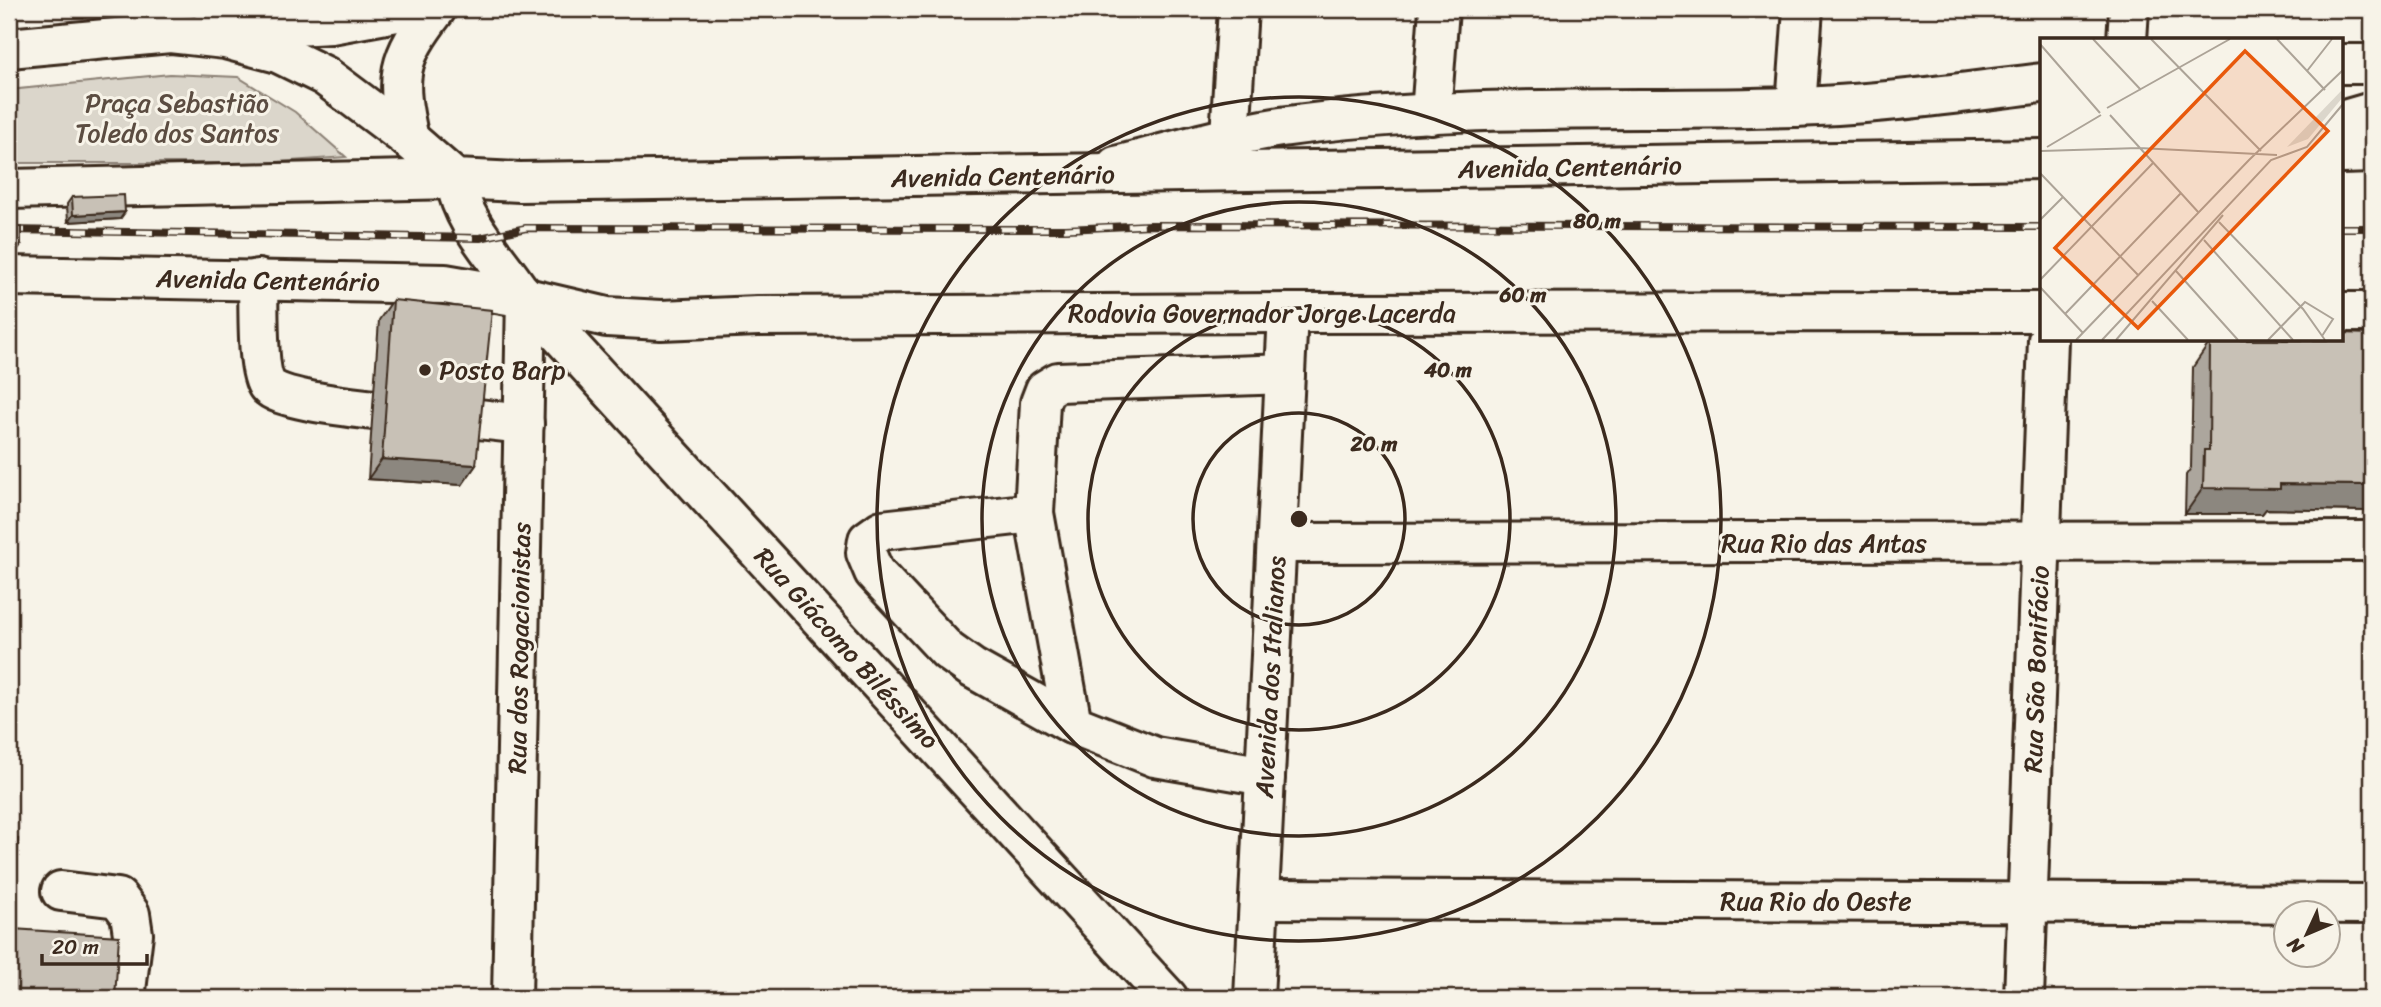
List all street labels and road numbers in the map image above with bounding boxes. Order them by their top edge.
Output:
street label: Avenida Centenário [1457,142,1682,192]
street label: Avenida Centenário [890,151,1115,201]
street label: Avenida Centenário [155,255,380,305]
street label: Rodovia Governador Jorge Lacerda [1068,290,1456,336]
street label: Rua Rio das Antas [1721,520,1927,566]
street label: Rua dos Rogacionistas [494,522,544,774]
street label: Rua Giácomo Biléssimo [743,536,951,760]
street label: Avenida dos Italianos [1241,555,1299,800]
street label: Rua São Bonifácio [2009,565,2063,773]
street label: Rua Rio do Oeste [1720,878,1912,924]

